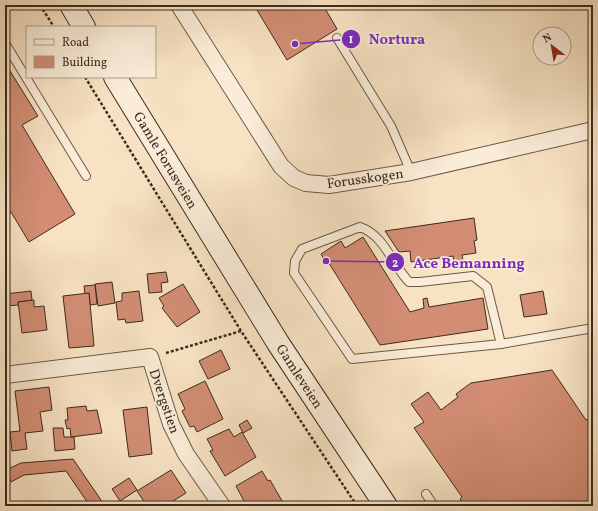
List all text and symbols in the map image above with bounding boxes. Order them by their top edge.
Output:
legend [26,26,156,78]
callout: Nortura [341,26,433,53]
north arrow [532,26,572,66]
text: Nortura [369,30,425,51]
text: N [540,30,555,47]
text: 1 [349,32,354,48]
text: Road [62,35,89,51]
text: Building [62,55,107,71]
street label: Gamle Forusveien [128,109,201,213]
street label: Forusskogen [326,165,405,194]
callout: Ace Bemanning [385,249,533,276]
text: Ace Bemanning [413,254,525,275]
text: 2 [392,256,398,272]
street label: Gamleveien [271,341,327,413]
street label: Dvergstien [144,367,184,436]

